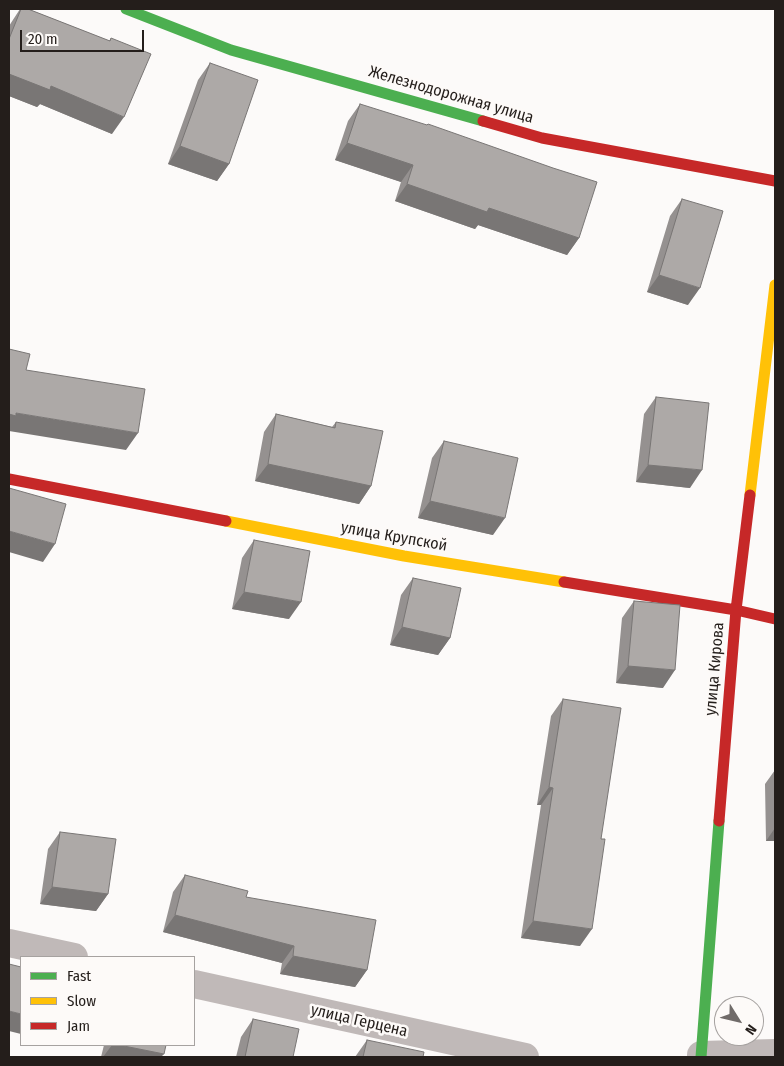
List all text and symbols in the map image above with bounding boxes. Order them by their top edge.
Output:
scale bar [22,20,146,52]
text: 20 m [28,30,58,48]
street label: Железнодорожная улица [366,62,536,128]
street label: улица Крупской [339,518,449,556]
street label: улица Кирова [701,622,729,716]
legend [20,956,195,1046]
text: Fast [67,967,91,985]
text: Slow [67,992,96,1010]
north arrow [714,996,764,1046]
street label: улица Герцена [309,1001,409,1041]
text: Jam [67,1017,90,1035]
text: N [741,1021,760,1038]

